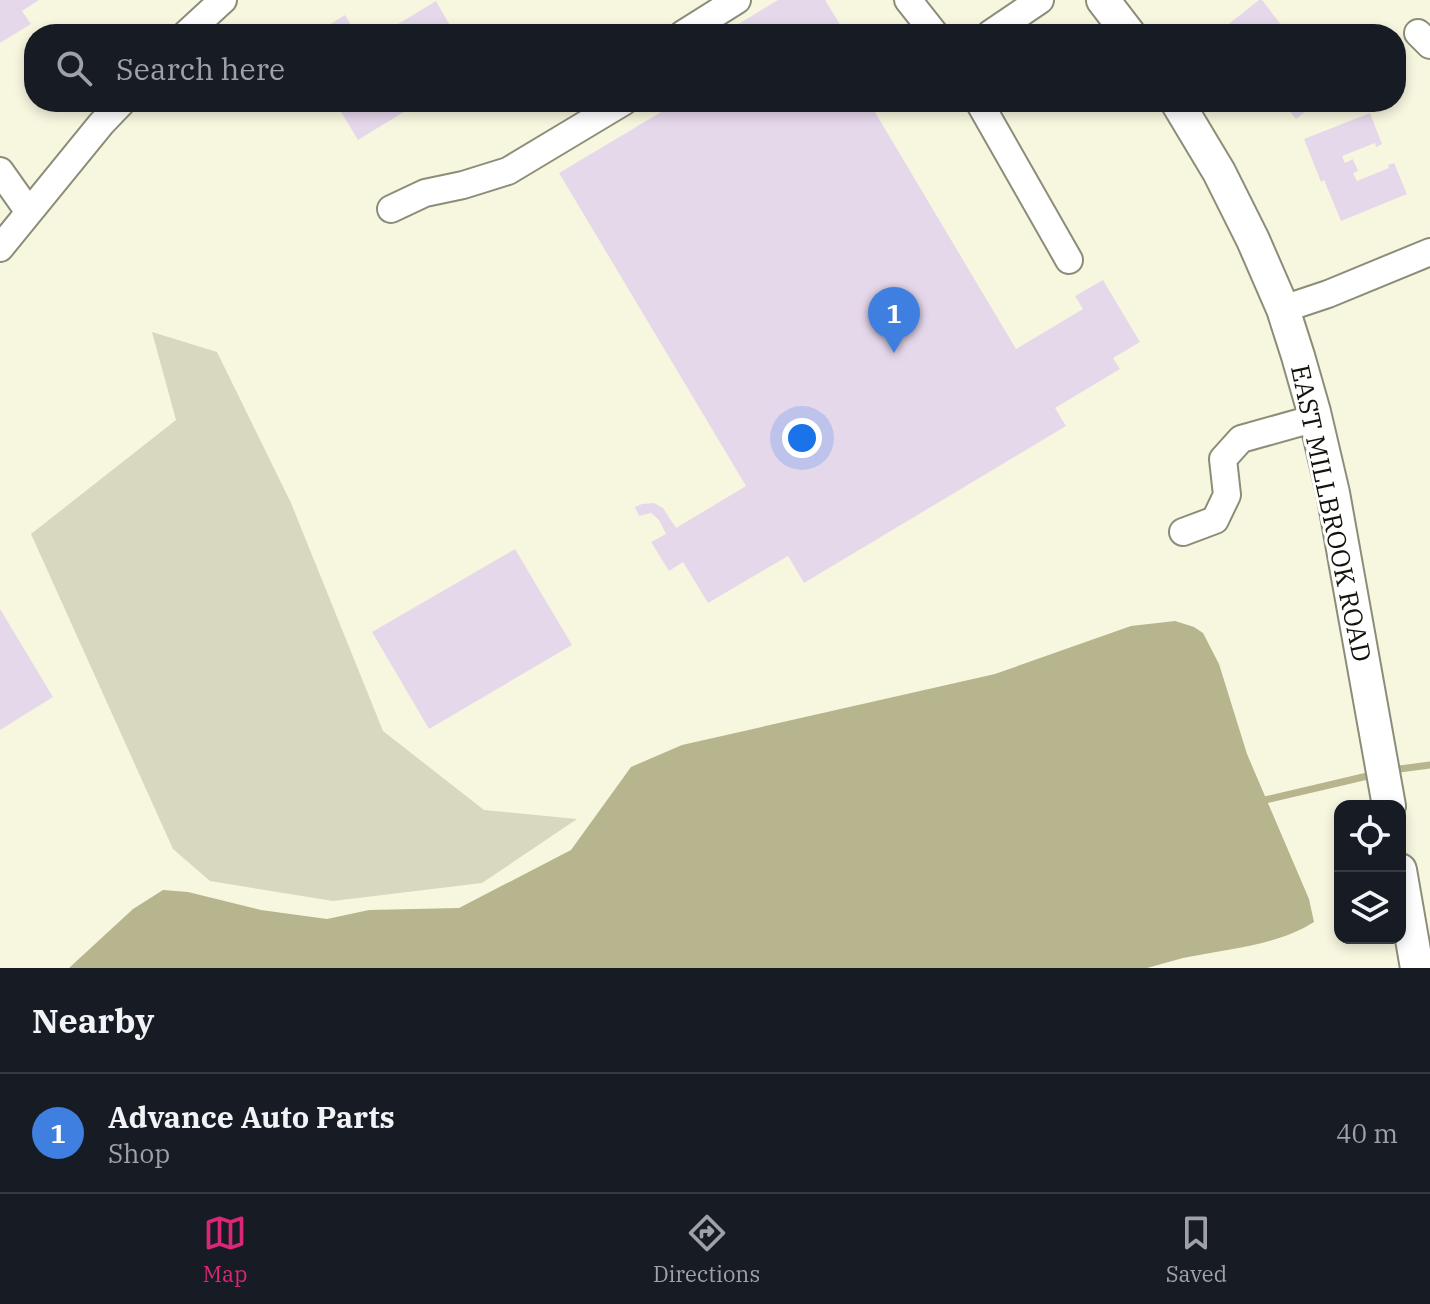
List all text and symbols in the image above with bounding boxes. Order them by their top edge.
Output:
search box [24,24,1406,112]
icon: search [52,46,96,90]
text: Search here [116,49,285,88]
pin: 1 [868,287,920,353]
street label: EAST MILLBROOK ROAD [1284,361,1380,665]
your location [782,418,822,458]
map controls [1334,800,1406,944]
button: locate [1334,800,1406,872]
button: layers [1334,872,1406,944]
text: Nearby [32,998,154,1042]
text: Advance Auto Parts [108,1097,395,1136]
text: 1 [50,1116,66,1150]
text: 40 m [1336,1116,1398,1150]
text: Shop [108,1136,170,1170]
tab: Map [203,1211,247,1288]
tab: Directions [653,1211,760,1288]
tab: Saved [1166,1211,1227,1288]

